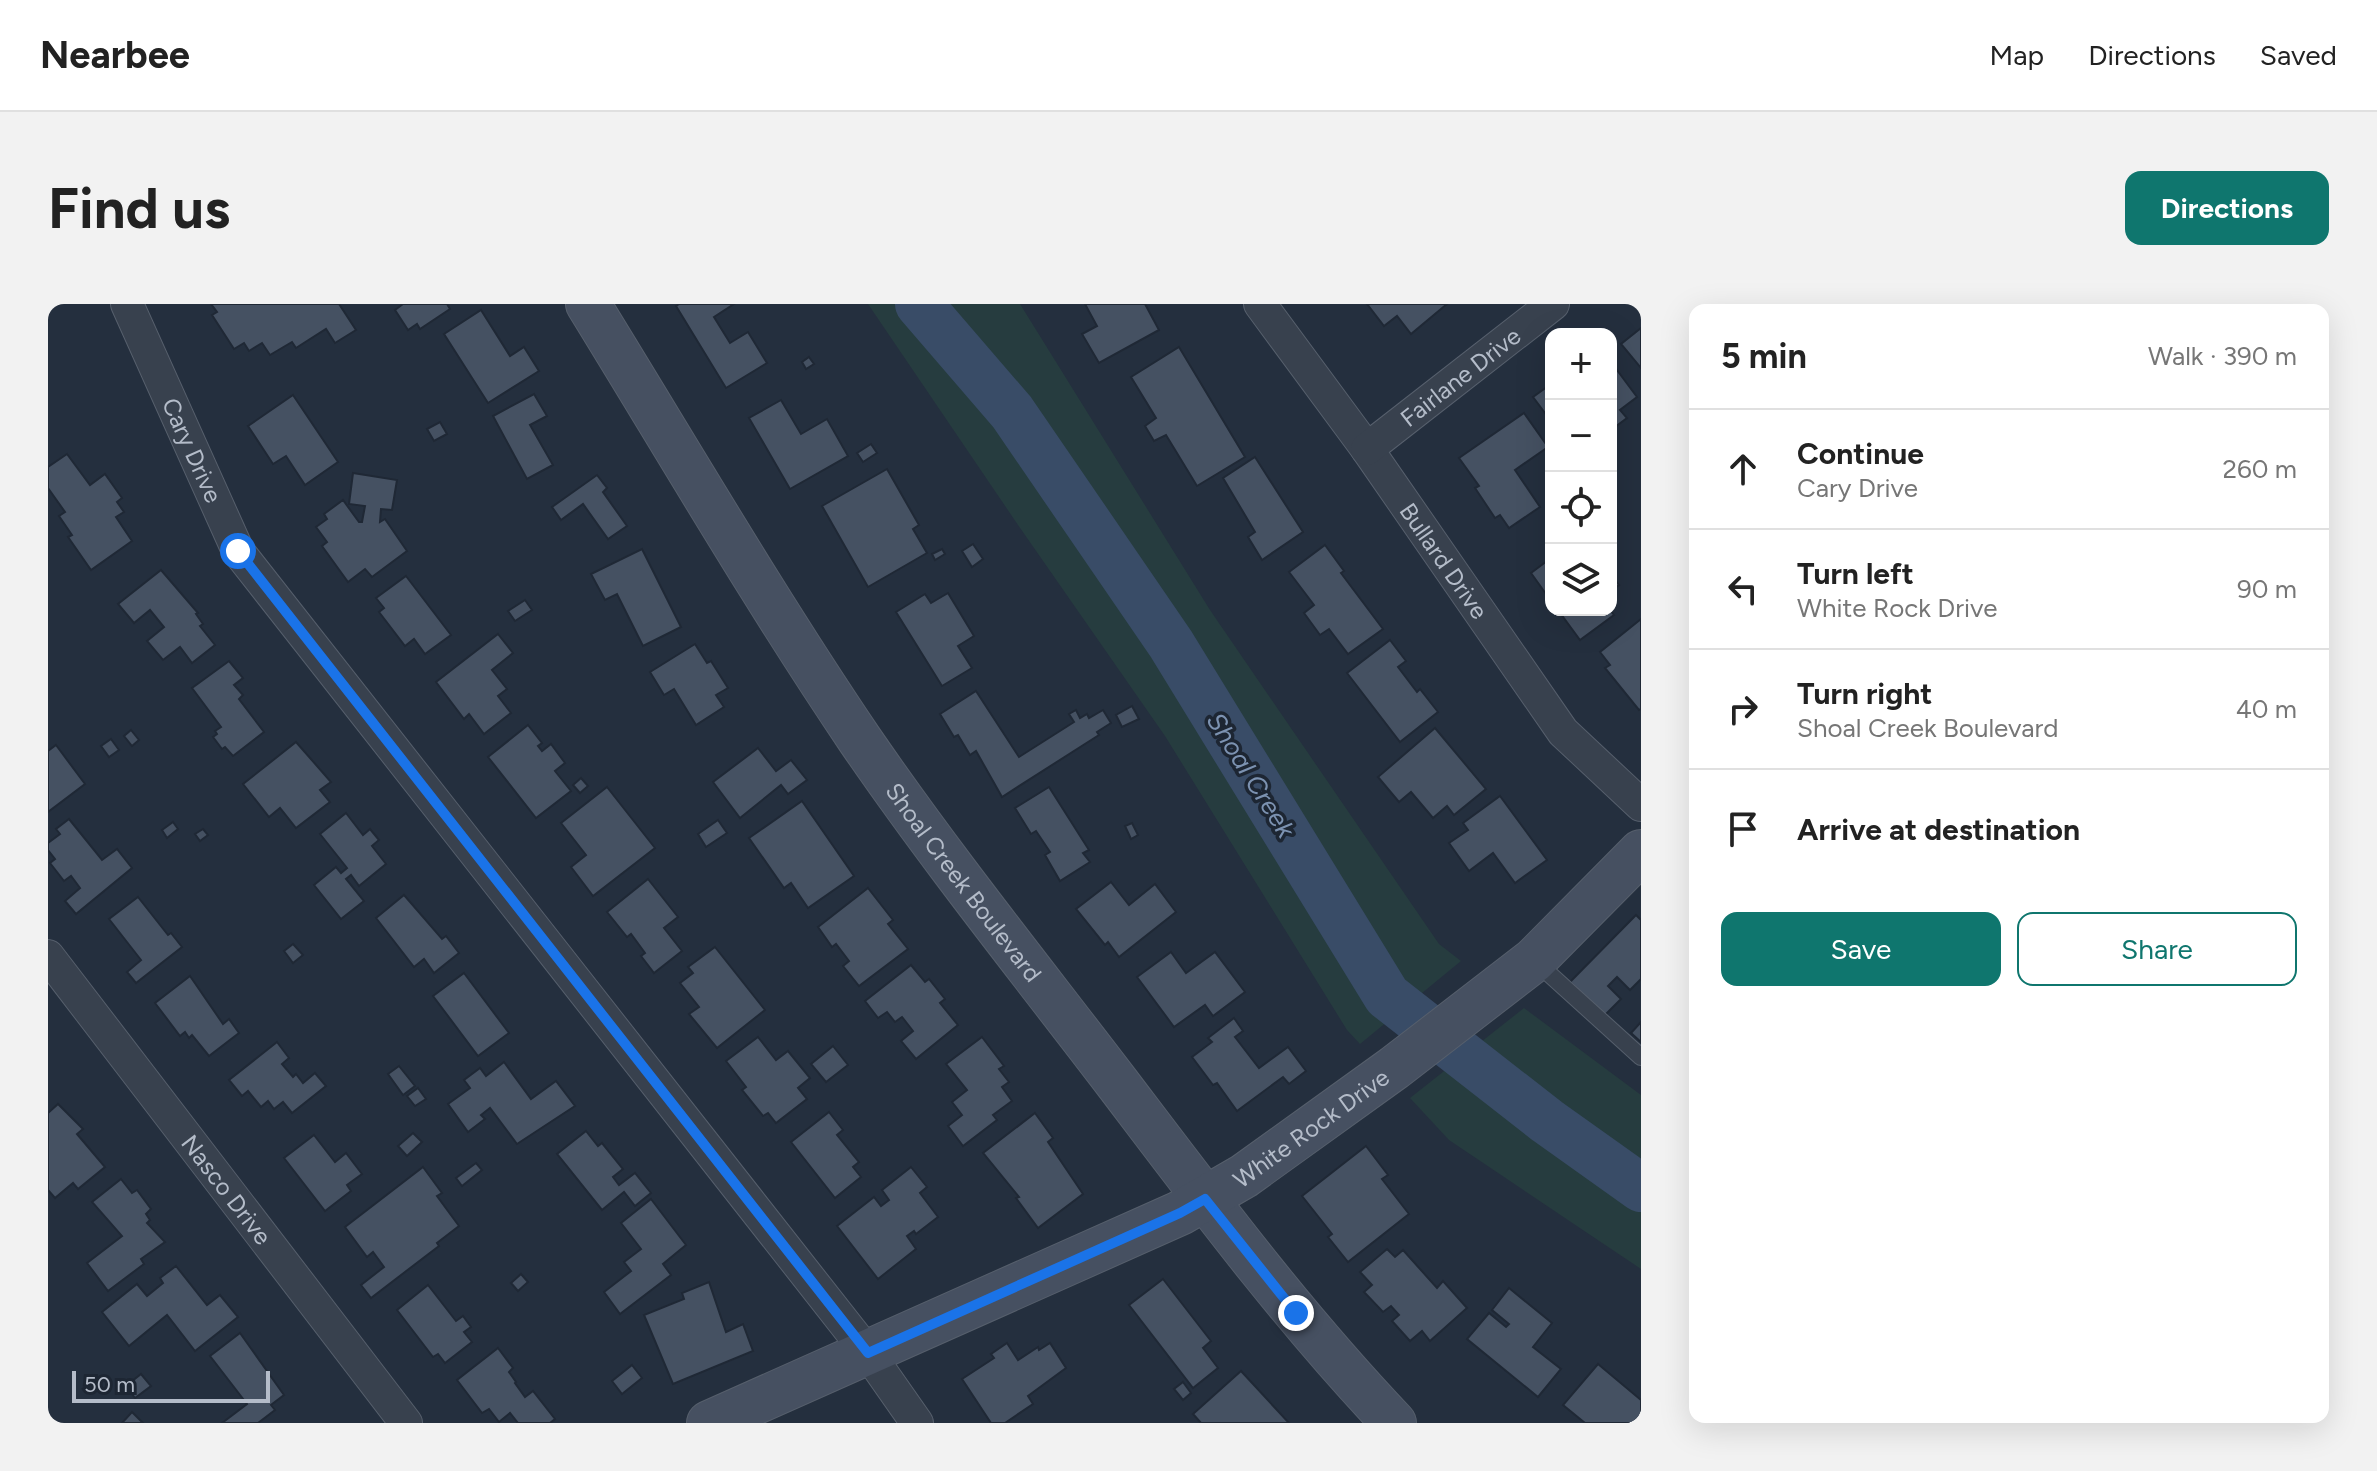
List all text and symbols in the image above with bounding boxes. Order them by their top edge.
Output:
text: Nearbee [40,32,190,78]
text: Map [1990,38,2044,72]
text: Directions [2088,38,2216,72]
text: Saved [2260,38,2337,72]
button: Directions [2125,171,2329,245]
text: Find us [48,175,230,242]
street label: Fairlane Drive [1394,321,1526,432]
map controls [1545,328,1617,616]
button: + [1545,328,1617,400]
text: 5 min [1721,336,1807,377]
text: Walk · 390 m [2148,340,2297,372]
street label: Cary Drive [156,393,229,507]
button: − [1545,400,1617,472]
text: Continue [1797,435,1924,472]
icon: ahead [1721,447,1765,491]
text: 260 m [2223,453,2297,485]
button: locate [1545,472,1617,544]
text: Cary Drive [1797,472,1918,504]
street label: Bullard Drive [1394,497,1495,624]
route start [220,533,256,569]
button: layers [1545,544,1617,616]
text: Turn left [1797,555,1914,592]
icon: left [1721,567,1765,611]
text: 90 m [2237,573,2297,605]
text: White Rock Drive [1797,592,1997,624]
text: Turn right [1797,675,1932,712]
icon: right [1721,687,1765,731]
text: 40 m [2236,693,2297,725]
water label: Shoal Creek [1200,706,1303,845]
text: Shoal Creek Boulevard [1797,712,2058,744]
street label: Shoal Creek Boulevard [880,777,1048,987]
icon: arrive [1721,807,1765,851]
text: Arrive at destination [1797,811,2080,848]
button: Save [1721,912,2001,986]
button: Share [2017,912,2297,986]
street label: White Rock Drive [1227,1062,1394,1194]
street label: Nasco Drive [176,1129,278,1250]
route end [1278,1295,1314,1331]
scale bar [72,1367,270,1403]
text: 50 m [84,1371,135,1398]

